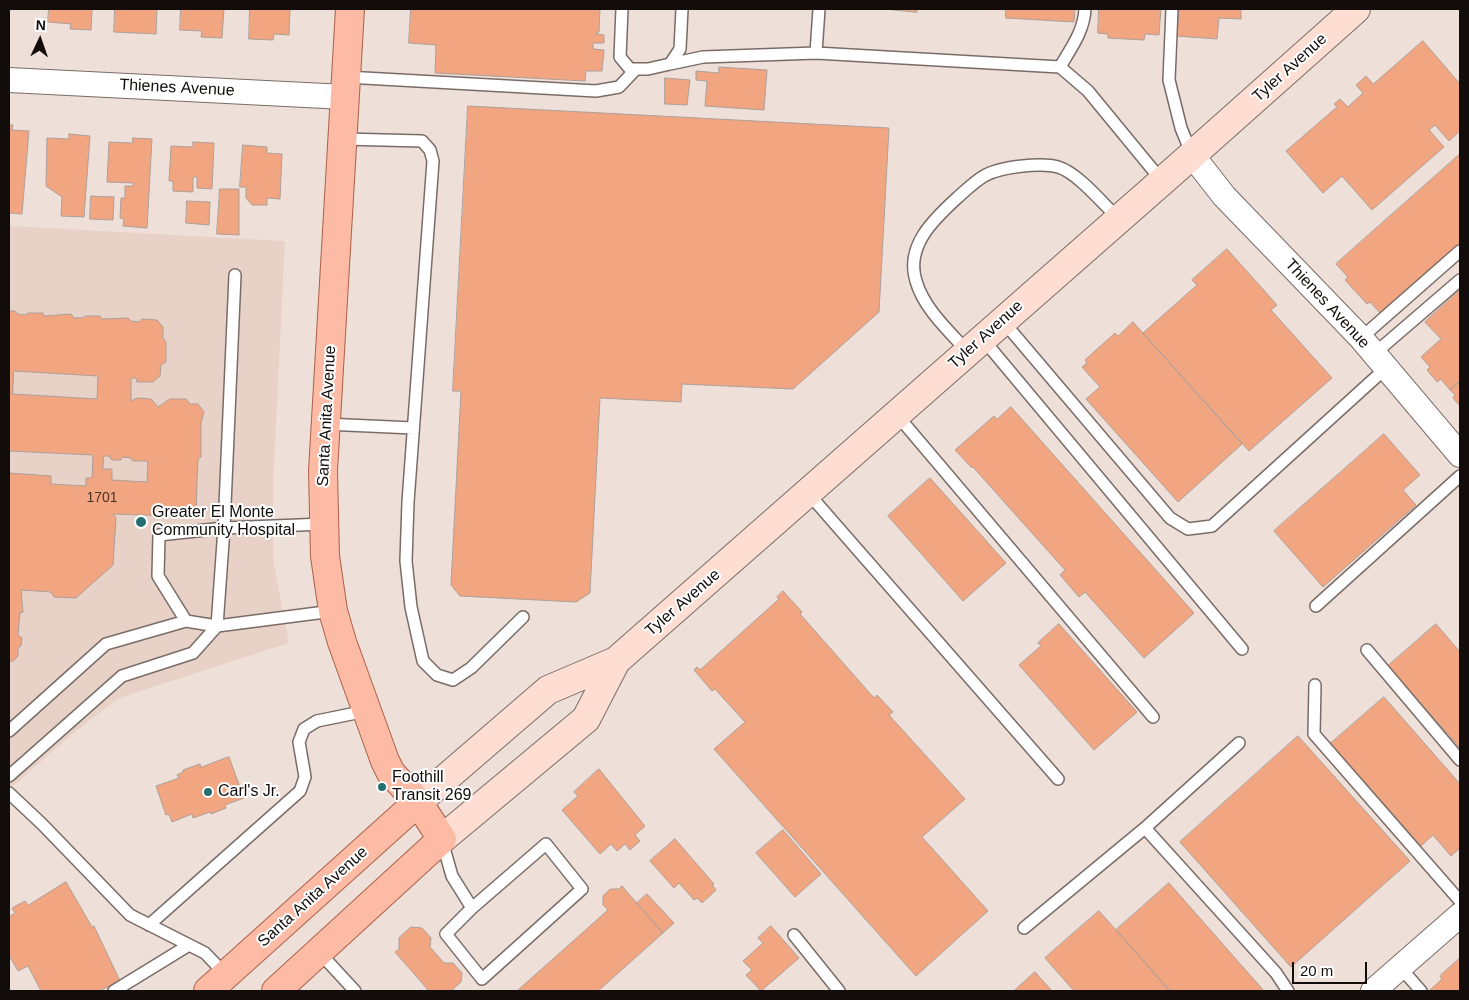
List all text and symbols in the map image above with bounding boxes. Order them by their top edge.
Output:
north arrow [15,15,65,65]
text: N [35,17,46,33]
street label: Tyler Avenue [1249,30,1331,106]
street label: Thienes Avenue [119,75,235,101]
street label: Thienes Avenue [1281,255,1373,353]
street label: Tyler Avenue [945,297,1027,373]
street label: Santa Anita Avenue [314,345,340,487]
house number: 1701 [86,490,118,506]
place label: Greater El Monte Community Hospital [152,503,295,541]
marker: Greater El Monte Community Hospital [134,515,148,529]
street label: Tyler Avenue [642,565,724,641]
place label: Foothill Transit 269 [392,768,471,806]
marker: Foothill Transit 269 [376,781,388,793]
place label: Carl's Jr. [218,782,280,802]
marker: Carl's Jr. [202,786,214,798]
street label: Santa Anita Avenue [254,843,372,951]
scale bar [1294,952,1369,984]
text: 20 m [1300,962,1333,979]

